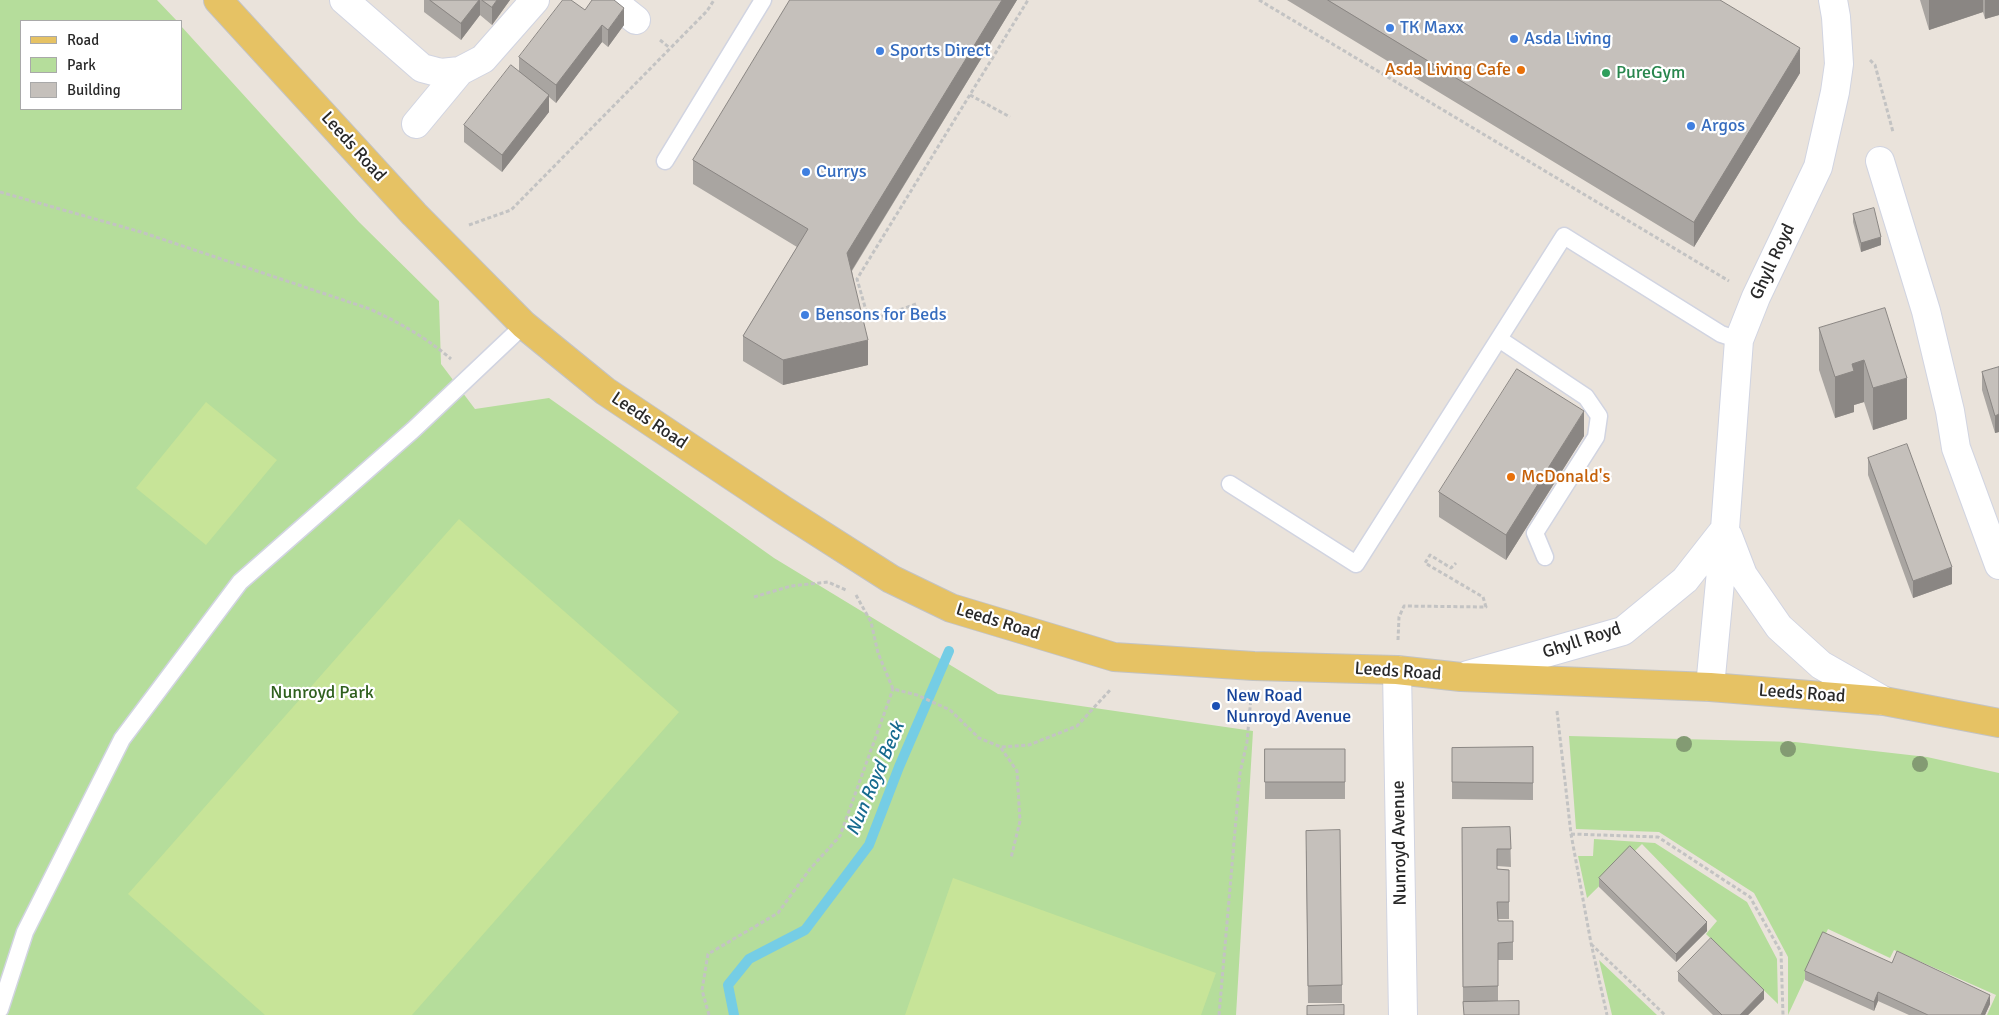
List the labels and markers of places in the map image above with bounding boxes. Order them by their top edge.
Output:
place label: TK Maxx [1400,17,1464,39]
marker: TK Maxx [1384,22,1396,34]
place label: Asda Living [1524,28,1611,50]
marker: Asda Living [1508,33,1520,45]
place label: Sports Direct [890,40,991,62]
marker: Sports Direct [874,45,886,57]
place label: Asda Living Cafe [1385,59,1511,81]
place label: PureGym [1616,62,1685,84]
marker: Asda Living Cafe [1515,64,1527,76]
marker: PureGym [1600,67,1612,79]
place label: Argos [1701,115,1745,137]
marker: Argos [1685,120,1697,132]
place label: Currys [816,161,867,183]
marker: Currys [800,166,812,178]
place label: Bensons for Beds [815,304,947,326]
marker: Bensons for Beds [799,309,811,321]
place label: McDonald's [1521,466,1610,488]
marker: McDonald's [1505,471,1517,483]
place label: New Road Nunroyd Avenue [1226,685,1351,728]
marker: New Road Nunroyd Avenue [1210,700,1222,712]

